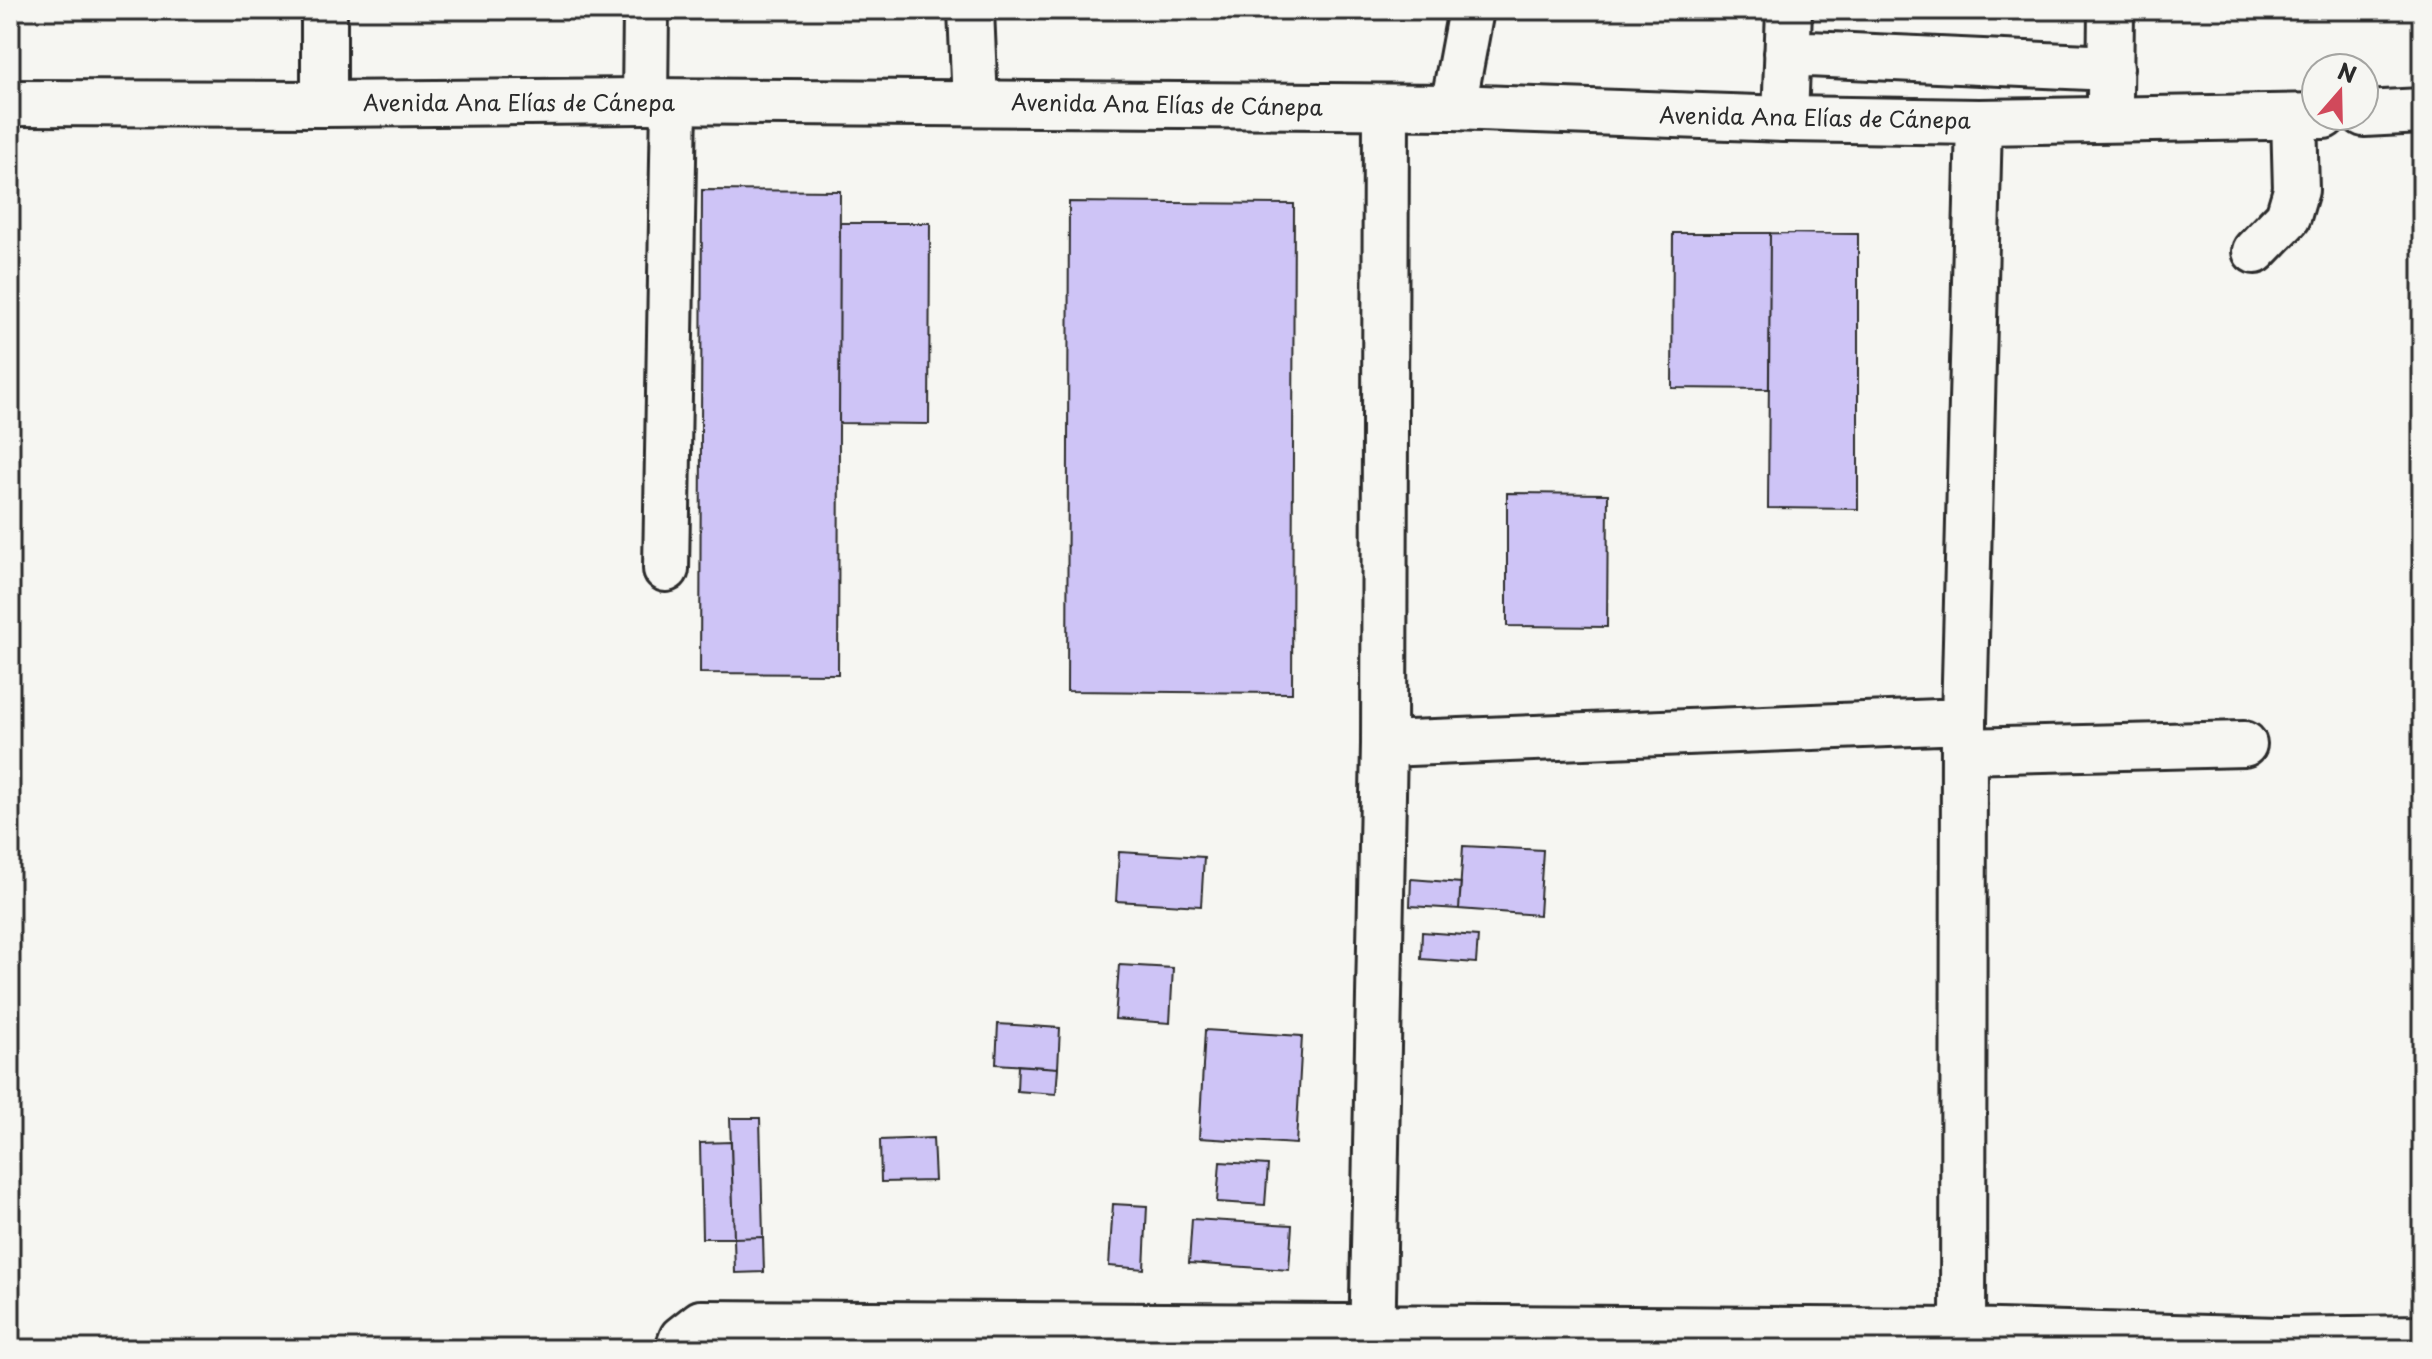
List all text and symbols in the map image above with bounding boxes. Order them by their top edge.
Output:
north arrow [2300,52,2380,132]
text: N [2334,53,2361,90]
street label: Avenida Ana Elías de Cánepa [1011,84,1324,123]
street label: Avenida Ana Elías de Cánepa [363,85,675,118]
street label: Avenida Ana Elías de Cánepa [1659,97,1972,136]

